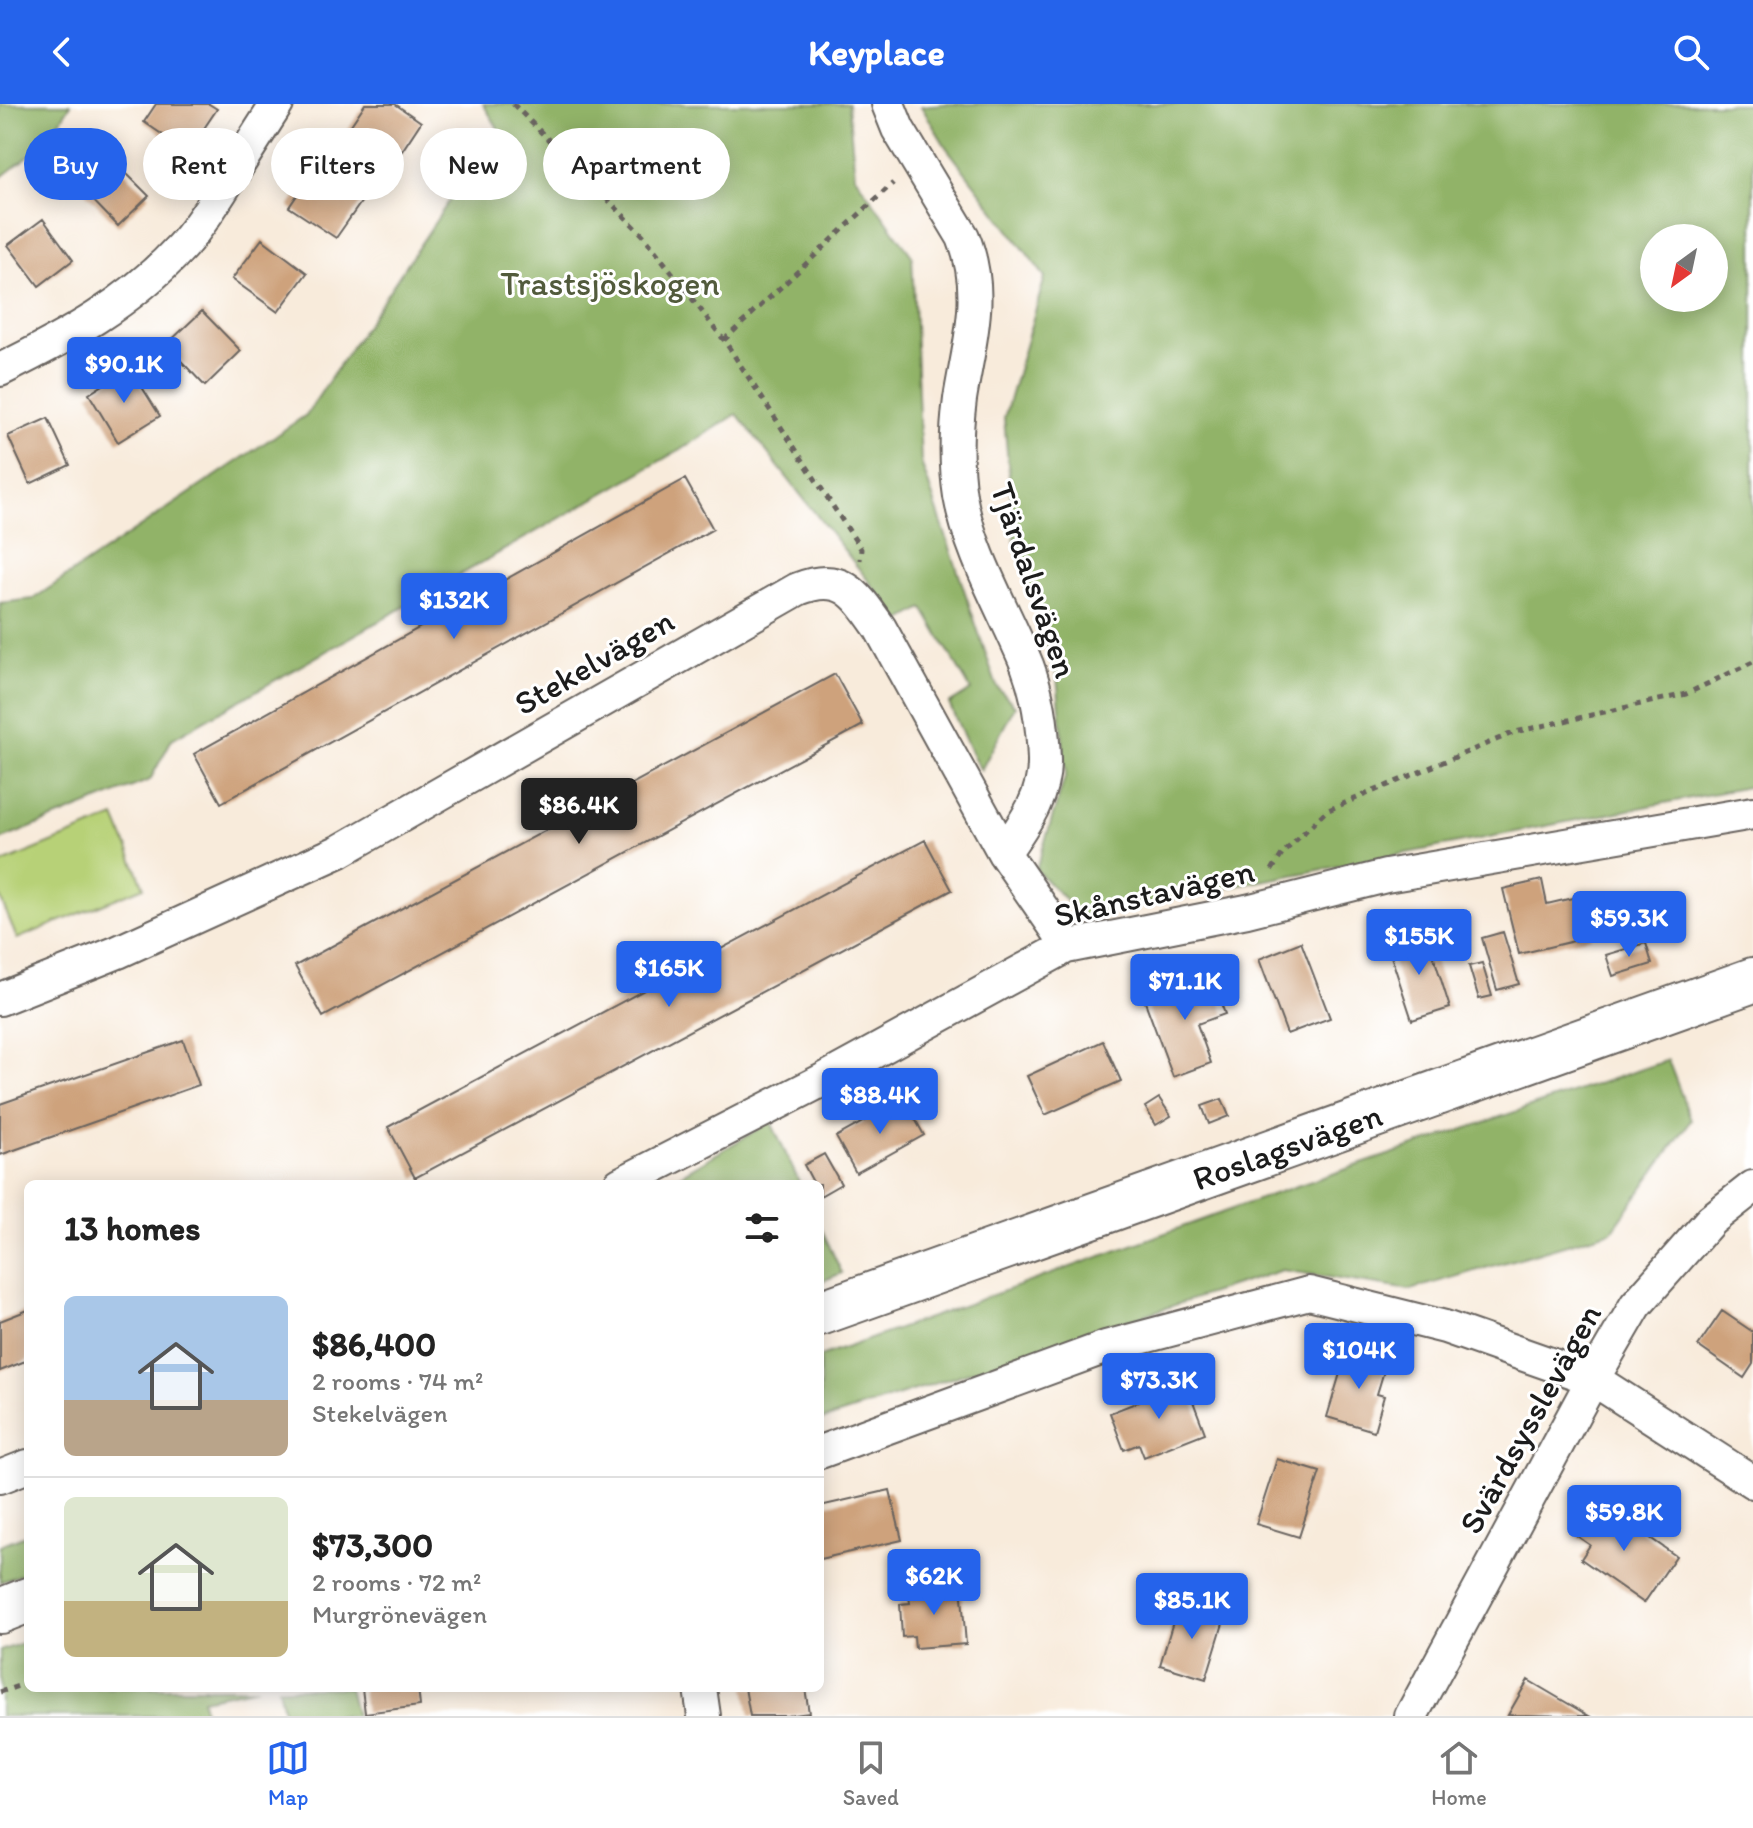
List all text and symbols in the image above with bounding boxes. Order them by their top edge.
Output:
icon: back [40,30,84,74]
icon: search [1669,30,1713,74]
text: Keyplace [808,31,945,74]
chip: Buy [24,128,127,200]
chip: Rent [143,128,255,200]
chip: Filters [271,128,404,200]
chip: New [420,128,527,200]
chip: Apartment [543,128,730,200]
north arrow [1640,224,1728,312]
map controls [1640,224,1728,312]
park label: Trastsjöskogen [500,263,720,304]
pin: $90.1K [59,337,189,405]
text: $90.1K [85,347,163,379]
street label: Tjärdalsvägen [981,477,1087,683]
pin: $132K [398,573,510,641]
text: $132K [419,583,489,615]
street label: Stekelvägen [507,600,681,724]
pin: $86.4K [514,778,644,846]
text: $86.4K [539,788,619,820]
street label: Skånstavägen [1050,850,1258,936]
pin: $59.3K [1564,891,1694,959]
text: $59.3K [1590,901,1668,933]
pin: $155K [1363,909,1475,977]
text: $155K [1384,919,1454,951]
pin: $165K [613,941,725,1009]
text: $165K [634,951,704,983]
pin: $71.1K [1120,954,1250,1022]
text: $71.1K [1148,964,1222,996]
pin: $88.4K [815,1068,945,1136]
text: $88.4K [840,1078,920,1110]
street label: Roslagsvägen [1187,1094,1387,1199]
icon: filters [740,1206,784,1250]
text: 13 homes [64,1208,200,1249]
street label: Svärdsysslevägen [1450,1297,1610,1541]
pin: $104K [1303,1323,1415,1391]
text: $86,400 [312,1324,436,1365]
icon: home [128,1328,224,1424]
text: $104K [1322,1333,1396,1365]
pin: $73.3K [1094,1353,1224,1421]
text: $73.3K [1120,1363,1198,1395]
text: 2 rooms · 74 m² [312,1365,483,1397]
text: Stekelvägen [312,1397,448,1429]
pin: $59.8K [1559,1485,1689,1553]
text: $59.8K [1585,1495,1663,1527]
text: $73,300 [312,1525,433,1566]
icon: home [128,1529,224,1625]
pin: $62K [887,1549,981,1617]
text: $62K [905,1559,963,1591]
text: 2 rooms · 72 m² [312,1566,481,1598]
pin: $85.1K [1127,1573,1257,1641]
text: $85.1K [1154,1583,1230,1615]
text: Murgrönevägen [312,1598,487,1630]
tab: Map [266,1736,310,1811]
tab: Saved [843,1736,899,1811]
tab: Home [1431,1736,1487,1811]

